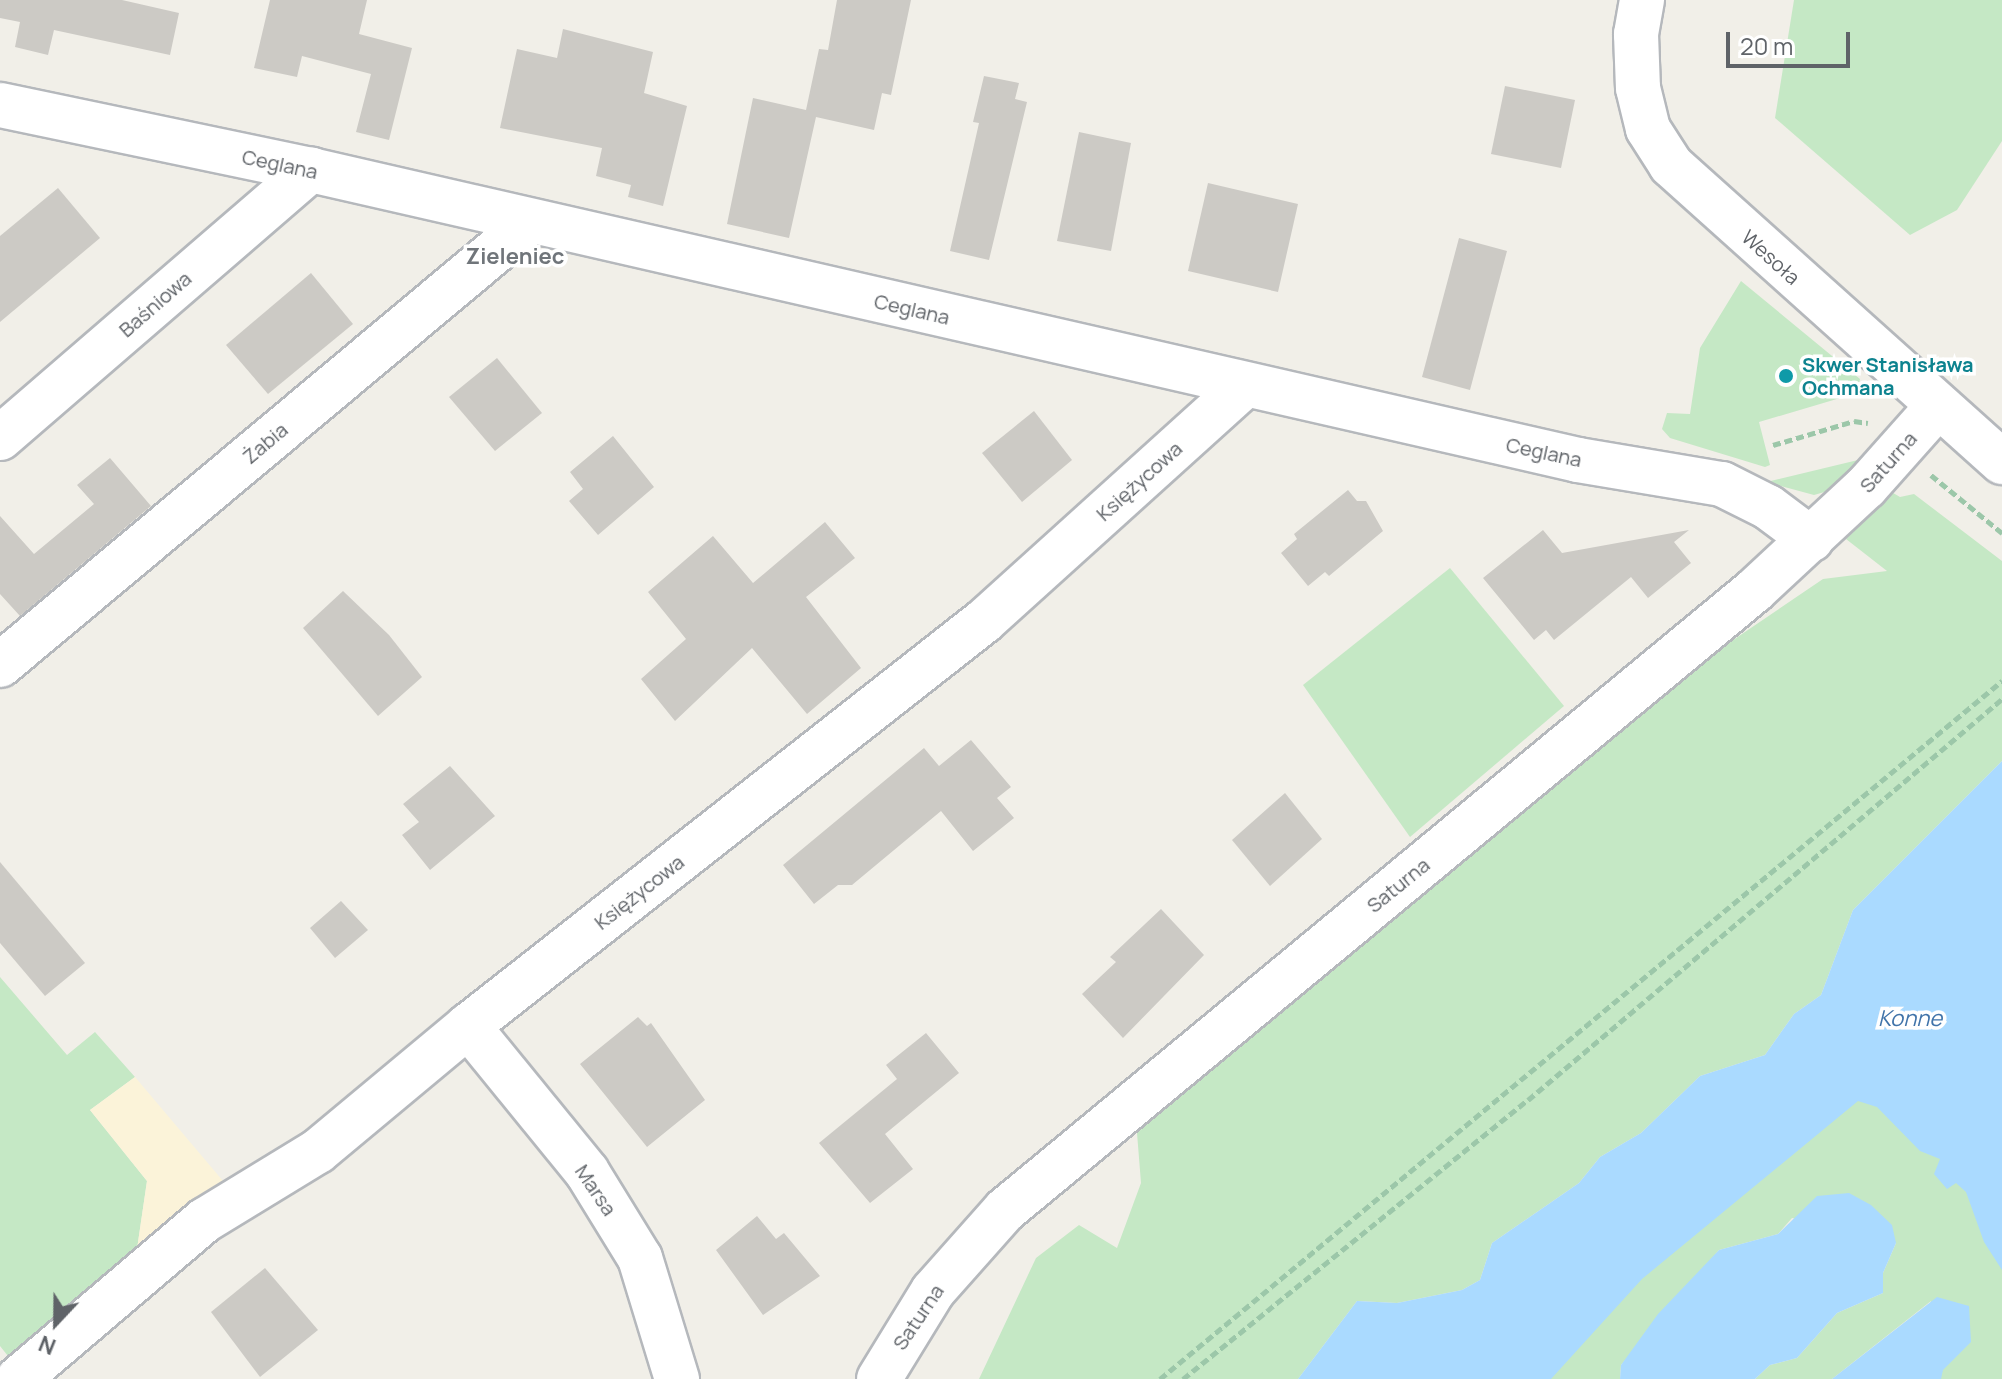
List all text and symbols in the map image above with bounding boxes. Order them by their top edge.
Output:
scale bar [1730,16,1854,66]
text: 20 m [1740,29,1793,62]
street label: Ceglana [240,144,320,184]
street label: Wesoła [1737,225,1805,289]
district label: Zieleniec [466,244,564,270]
street label: Baśniowa [114,266,196,342]
street label: Ceglana [872,289,952,329]
place label: Skwer Stanisława Ochmana [1802,352,1974,399]
marker: Skwer Stanisława Ochmana [1777,367,1795,385]
street label: Żabia [238,417,292,469]
street label: Saturna [1854,427,1922,497]
street label: Ceglana [1504,432,1584,472]
street label: Księżycowa [1091,436,1187,526]
street label: Księżycowa [590,850,688,934]
street label: Saturna [1362,853,1434,917]
water label: Konne [1878,1006,1942,1032]
street label: Marsa [570,1160,622,1220]
street label: Saturna [887,1280,949,1354]
north arrow [16,1283,96,1363]
text: N [34,1328,60,1362]

